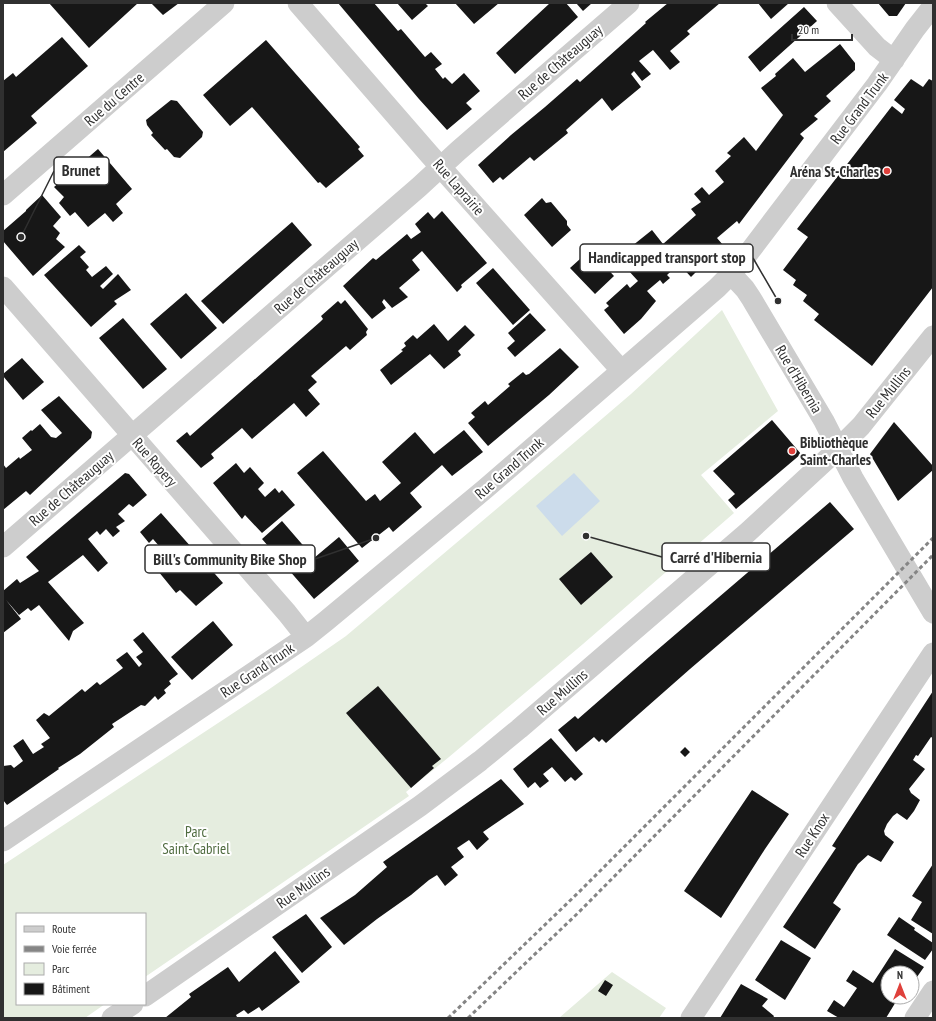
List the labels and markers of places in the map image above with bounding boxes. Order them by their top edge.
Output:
callout: Brunet [54,157,109,185]
place label: Aréna St-Charles [789,162,879,181]
marker: Aréna St-Charles [882,166,892,176]
callout: Handicapped transport stop [580,244,753,272]
place label: Bibliothèque Saint-Charles [800,433,871,469]
marker: Bibliothèque Saint-Charles [787,446,797,456]
callout: Carré d'Hibernia [662,543,770,571]
callout: Bill's Community Bike Shop [145,545,315,573]

